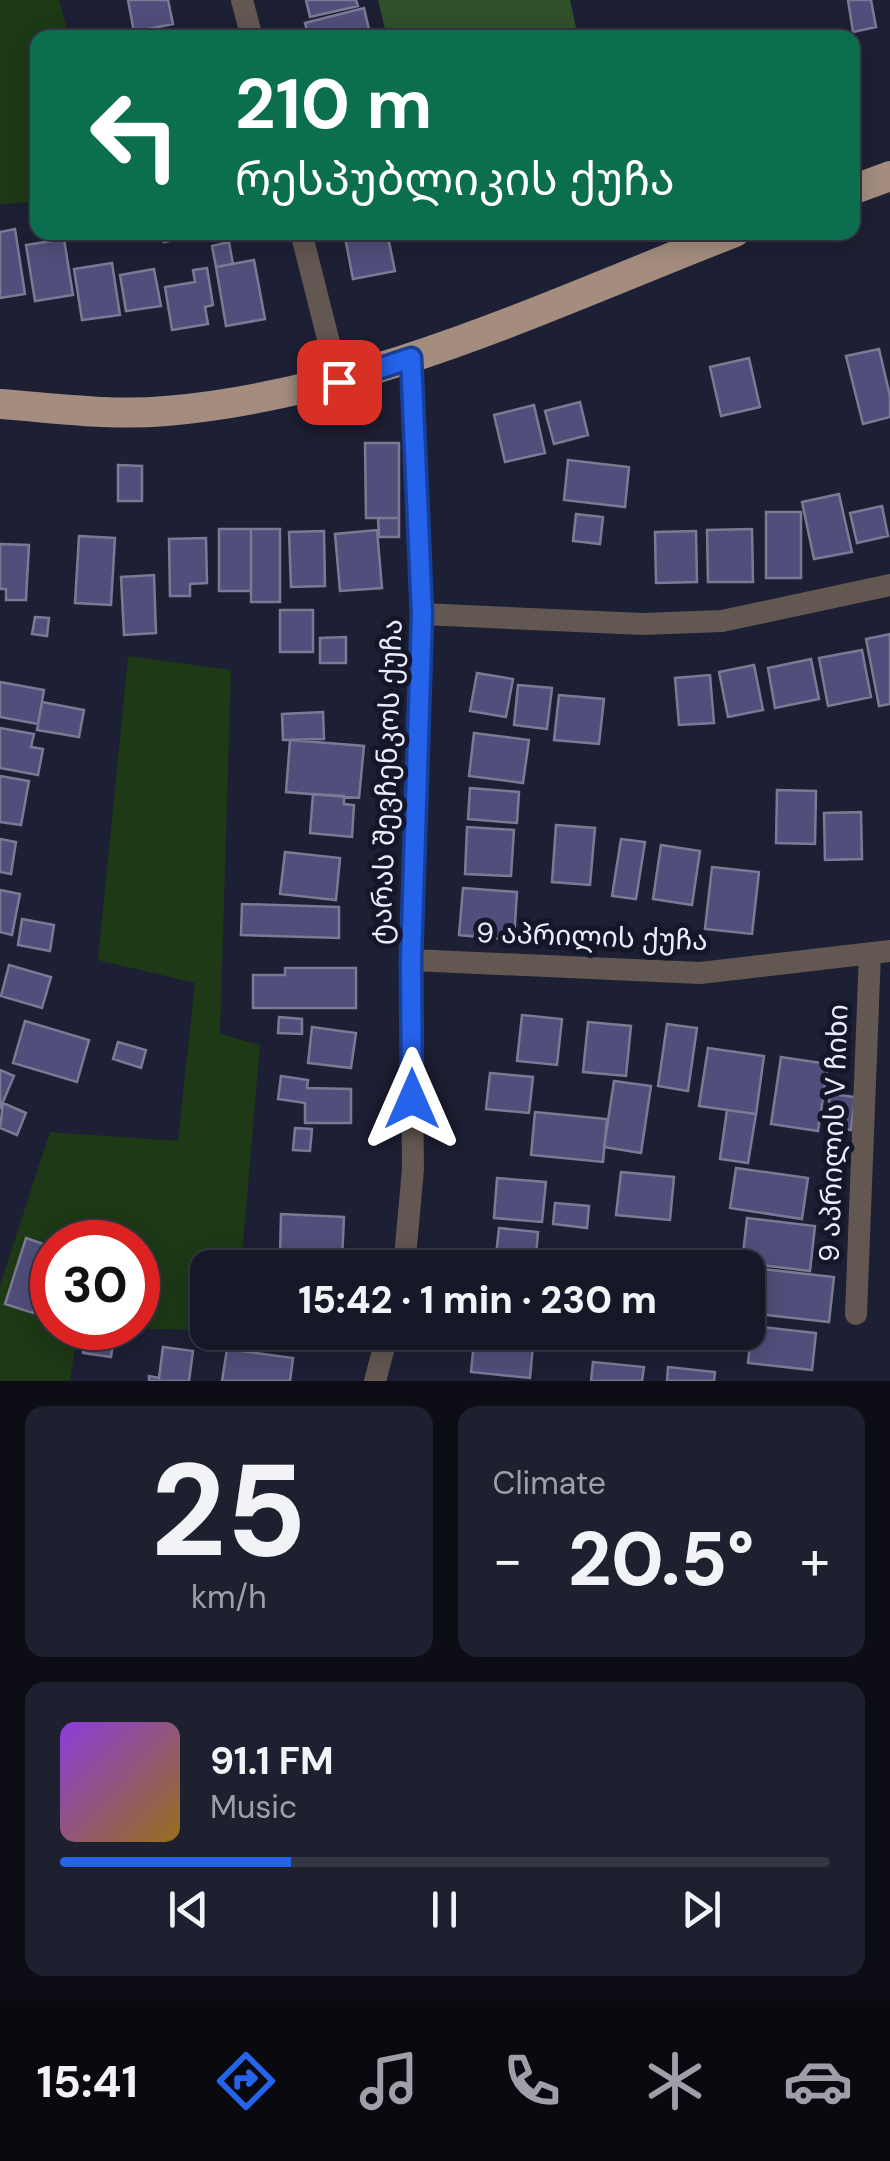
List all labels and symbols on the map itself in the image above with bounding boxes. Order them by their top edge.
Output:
pin [297,340,382,425]
street label: ტარას შევჩენკოს ქუჩა [362,618,411,946]
street label: 9 აპრილის ქუჩა [476,914,708,959]
street label: 9 აპრილის V ჩიხი [811,1003,856,1263]
position arrow [360,1047,464,1151]
speed limit sign: 30 [30,1220,160,1350]

